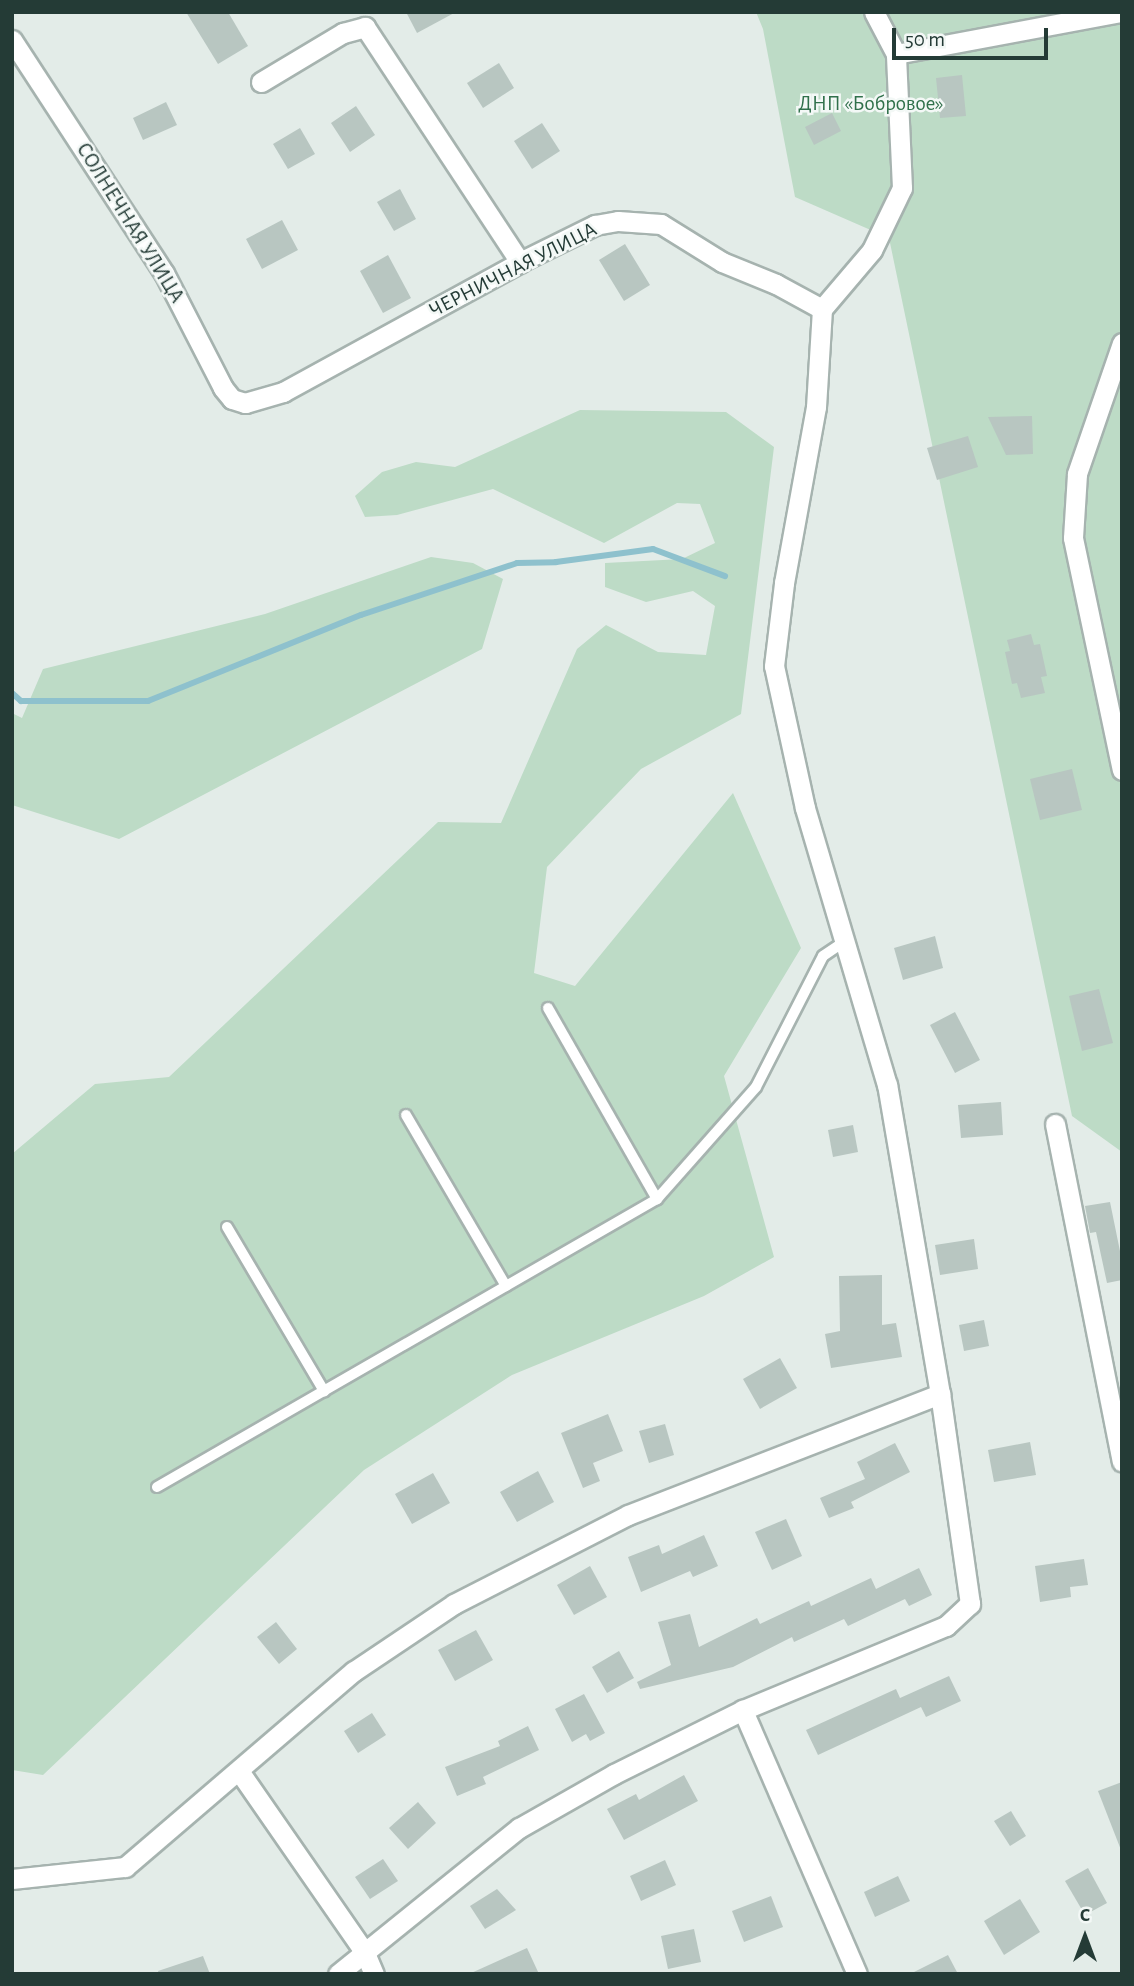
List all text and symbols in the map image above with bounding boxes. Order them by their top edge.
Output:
scale bar [896,14,1052,58]
text: 50 m [905,29,945,50]
park label: ДНП «Бобровое» [798,91,944,117]
street label: СОЛНЕЧНАЯ УЛИЦА [71,138,189,308]
street label: ЧЕРНИЧНАЯ УЛИЦА [425,217,601,323]
north arrow [1050,1902,1120,1972]
text: С [1080,1906,1090,1925]

